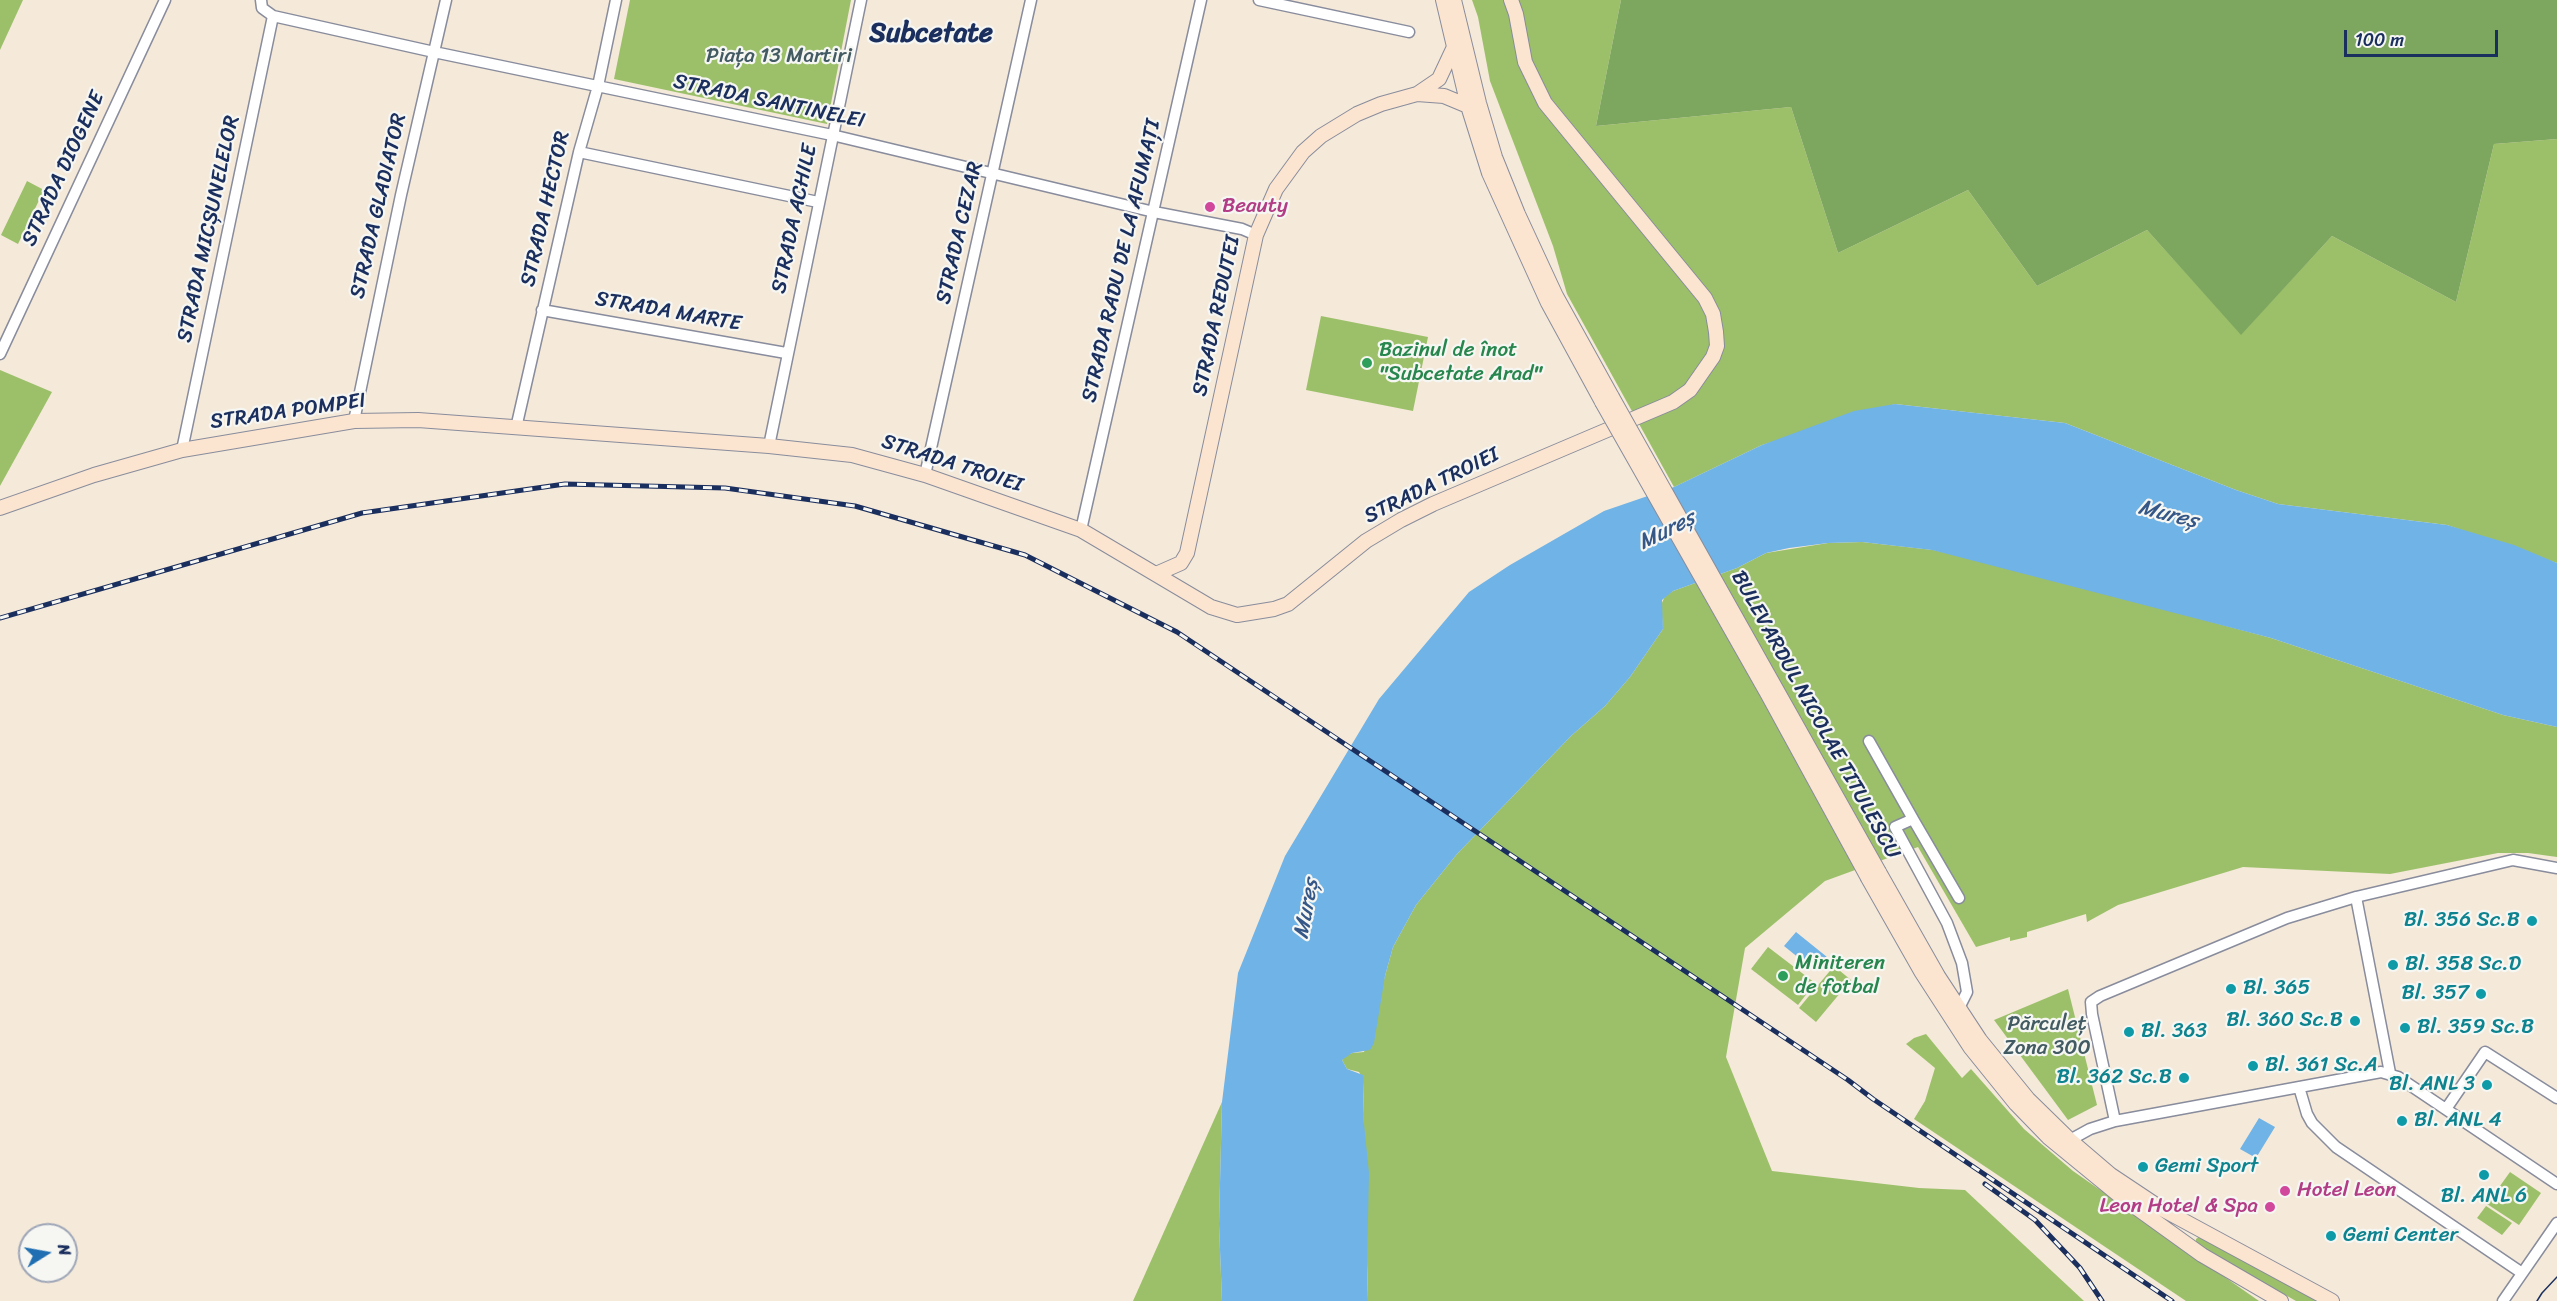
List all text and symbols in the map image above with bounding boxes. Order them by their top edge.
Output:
district label: Subcetate [869,18,993,50]
scale bar [2347,18,2502,56]
text: 100 m [2355,24,2404,56]
park label: Piața 13 Martiri [706,44,852,70]
street label: STRADA SANTINELEI [671,69,867,135]
street label: STRADA DIOGENE [17,88,111,250]
street label: STRADA GLADIATOR [345,111,413,301]
street label: STRADA MICȘUNELELOR [173,113,245,345]
street label: STRADA RADU DE LA AFUMAȚI [1077,117,1167,405]
street label: STRADA HECTOR [516,129,576,289]
street label: STRADA ACHILE [767,142,823,296]
street label: STRADA CEZAR [931,159,989,307]
place label: Beauty [1222,194,1288,220]
marker: Beauty [1203,200,1217,214]
street label: STRADA REDUTEI [1188,233,1246,399]
street label: STRADA MARTE [593,287,743,337]
place label: Bazinul de înot "Subcetate Arad" [1379,338,1542,388]
marker: Bazinul de înot "Subcetate Arad" [1360,356,1374,370]
street label: STRADA POMPEI [209,389,367,435]
street label: STRADA TROIEI [878,429,1026,499]
street label: STRADA TROIEI [1361,443,1503,529]
water label: Mureș [2136,495,2200,535]
water label: Mureș [1634,506,1700,556]
street label: BULEVARDUL NICOLAE TITULESCU [1725,567,1905,863]
water label: Mureș [1289,877,1325,941]
place label: Bl. 356 Sc.B [2404,908,2520,934]
marker: Bl. 356 Sc.B [2525,914,2539,928]
place label: Miniteren de fotbal [1795,951,1885,1001]
place label: Bl. 358 Sc.D [2405,952,2521,978]
marker: Bl. 358 Sc.D [2386,958,2400,972]
marker: Miniteren de fotbal [1776,969,1790,983]
place label: Bl. 365 [2243,976,2310,1002]
place label: Bl. 357 [2402,981,2469,1007]
marker: Bl. 365 [2224,982,2238,996]
marker: Bl. 357 [2474,987,2488,1001]
place label: Bl. 360 Sc.B [2226,1008,2343,1034]
park label: Părculeț Zona 300 [2003,1012,2091,1062]
marker: Bl. 360 Sc.B [2348,1014,2362,1028]
place label: Bl. 359 Sc.B [2417,1015,2534,1041]
place label: Bl. 363 [2141,1019,2207,1045]
marker: Bl. 359 Sc.B [2398,1021,2412,1035]
marker: Bl. 363 [2122,1025,2136,1039]
place label: Bl. 361 Sc.A [2265,1053,2378,1079]
marker: Bl. 361 Sc.A [2246,1059,2260,1073]
place label: Bl. 362 Sc.B [2056,1065,2172,1091]
marker: Bl. 362 Sc.B [2177,1071,2191,1085]
place label: Bl. ANL 3 [2389,1072,2475,1098]
marker: Bl. ANL 3 [2480,1078,2494,1092]
place label: Bl. ANL 4 [2414,1108,2502,1134]
marker: Bl. ANL 4 [2395,1114,2409,1128]
place label: Gemi Sport [2155,1154,2258,1180]
marker: Gemi Sport [2136,1160,2150,1174]
marker: Bl. ANL 6 [2477,1168,2491,1182]
place label: Hotel Leon [2297,1178,2396,1204]
marker: Hotel Leon [2278,1184,2292,1198]
place label: Bl. ANL 6 [2441,1184,2527,1210]
place label: Leon Hotel & Spa [2100,1194,2258,1220]
marker: Leon Hotel & Spa [2263,1200,2277,1214]
north arrow [18,1223,78,1283]
place label: Gemi Center [2343,1223,2458,1249]
marker: Gemi Center [2324,1229,2338,1243]
text: N [49,1242,79,1258]

